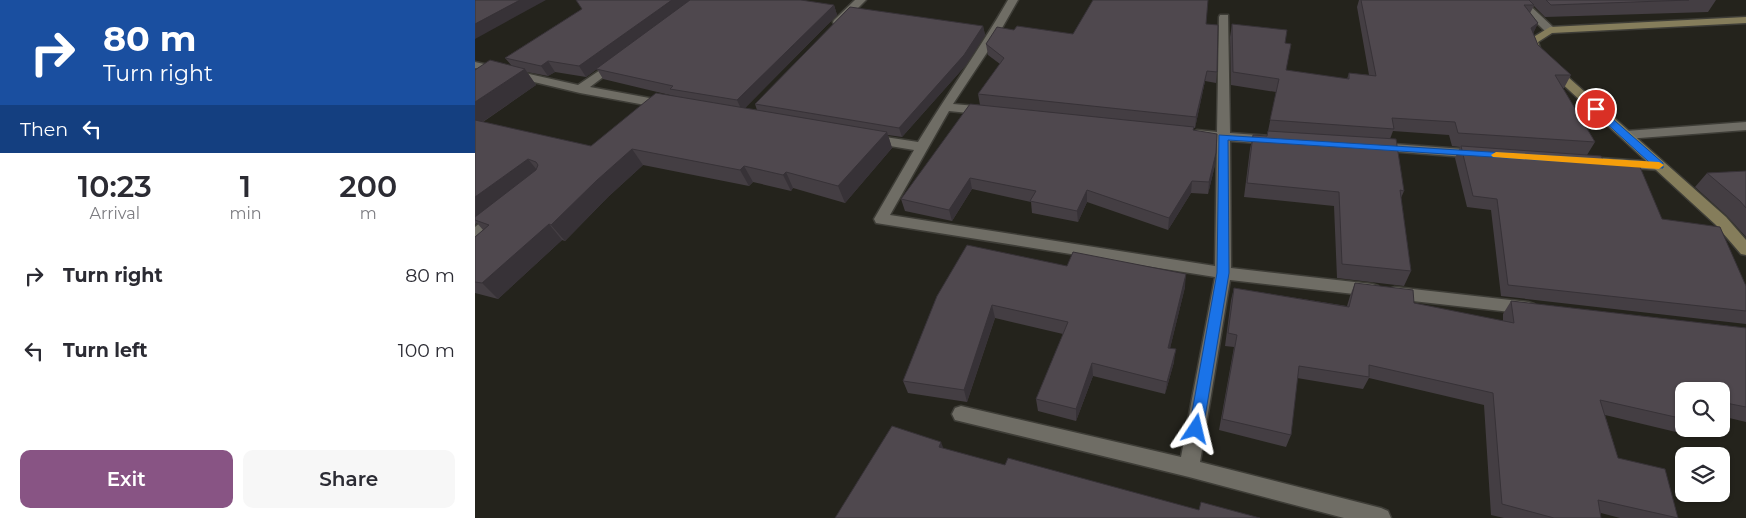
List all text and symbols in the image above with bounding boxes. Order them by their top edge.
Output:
text: 80 m [103,17,197,60]
icon: right [20,20,85,85]
text: Turn right [103,60,213,87]
pin [1575,88,1617,130]
icon: arrive [1582,95,1610,123]
icon: left [78,115,106,143]
text: Then [20,118,68,141]
text: 10:23 [78,168,152,205]
text: 1 [240,168,251,205]
text: 200 [339,168,397,205]
text: Arrival [89,204,140,223]
text: min [229,204,262,223]
text: m [360,204,377,223]
icon: right [20,262,48,290]
text: Turn right [63,264,163,287]
text: 80 m [405,264,455,287]
icon: left [20,337,48,365]
text: Turn left [63,339,148,362]
text: 100 m [398,339,455,362]
map controls [1675,382,1730,502]
button: search [1675,382,1730,437]
position arrow [1169,402,1221,454]
button: layers [1675,447,1730,502]
button: Exit [20,450,233,508]
button: Share [243,450,455,508]

